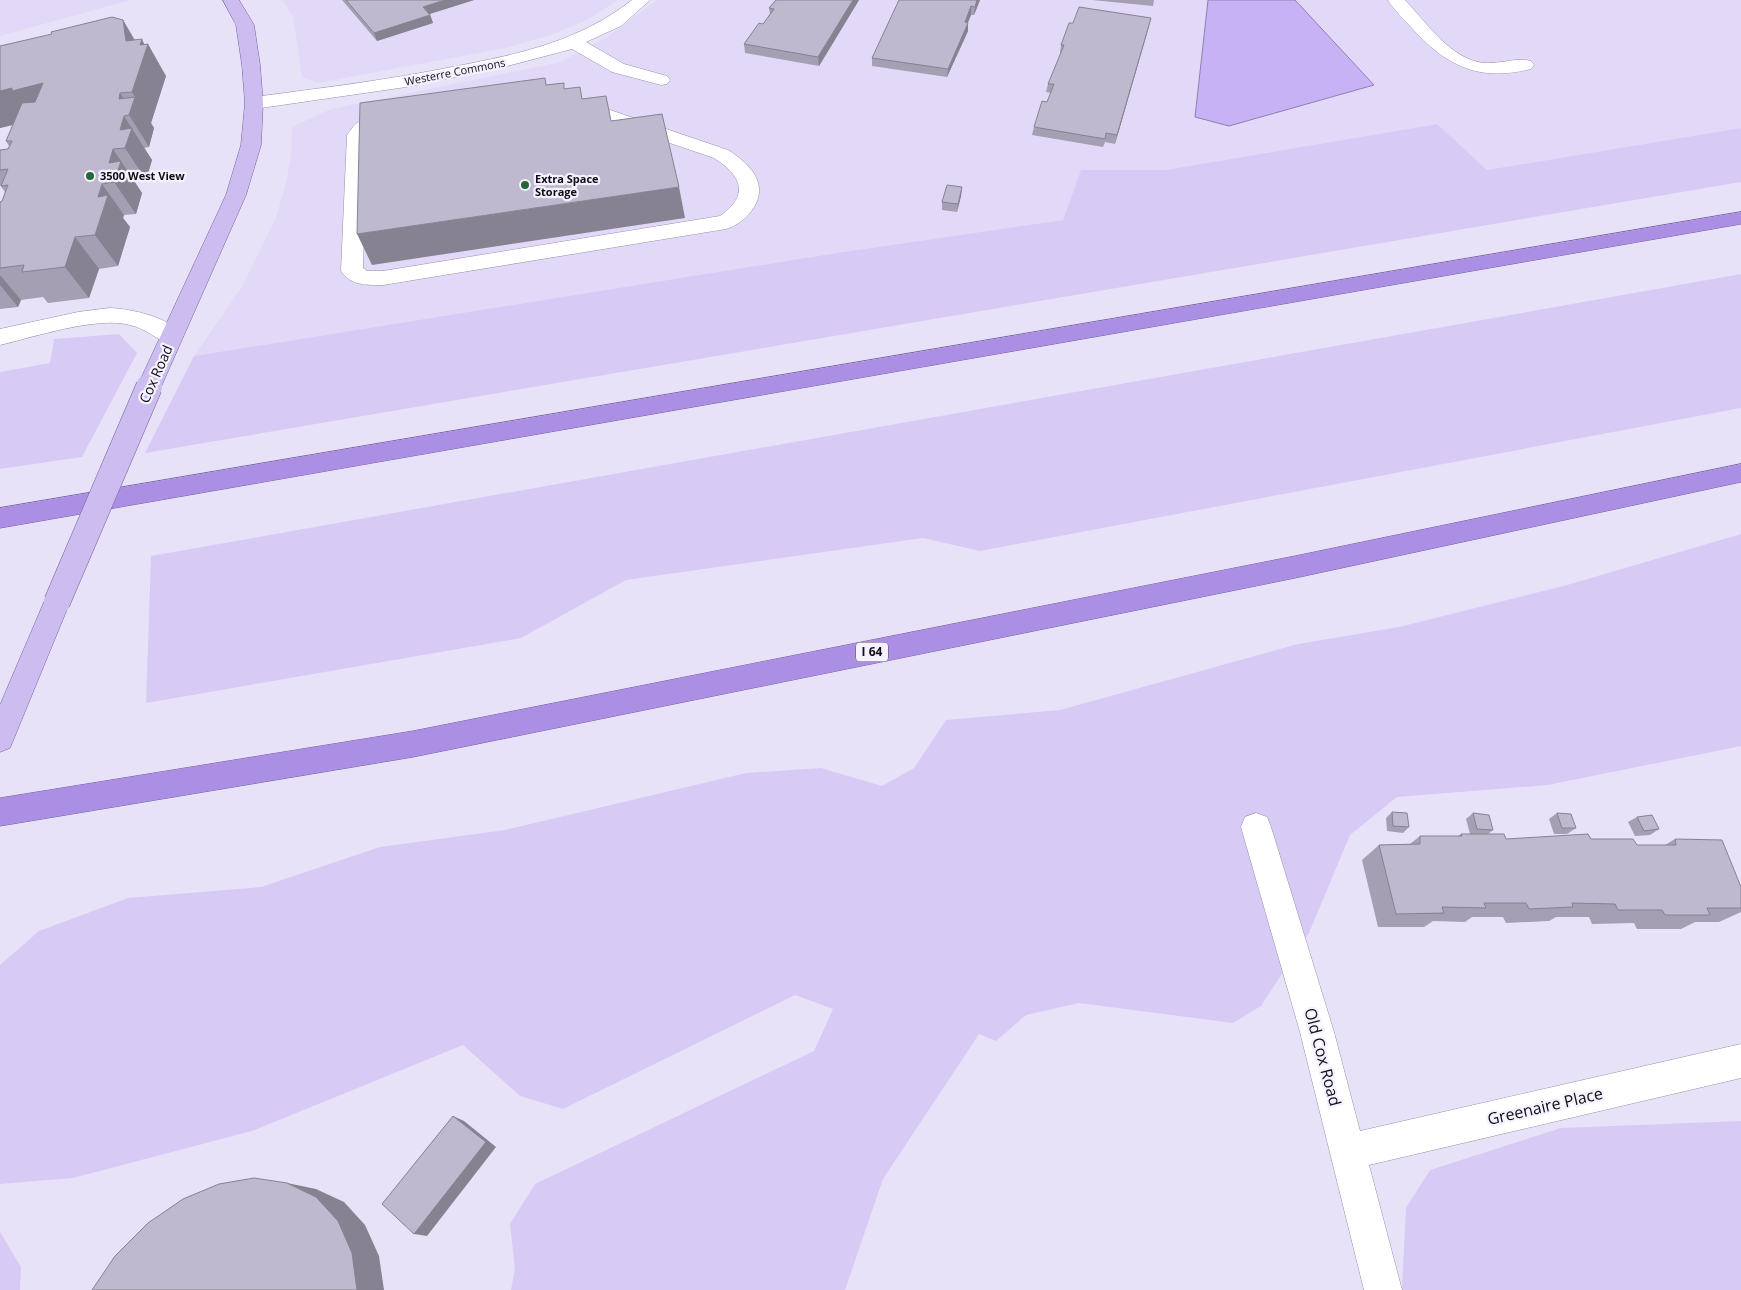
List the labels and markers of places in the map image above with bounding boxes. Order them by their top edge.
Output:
place label: 3500 West View [100,168,185,183]
marker: 3500 West View [84,170,96,182]
place label: Extra Space Storage [535,171,599,199]
marker: Extra Space Storage [519,179,531,191]

